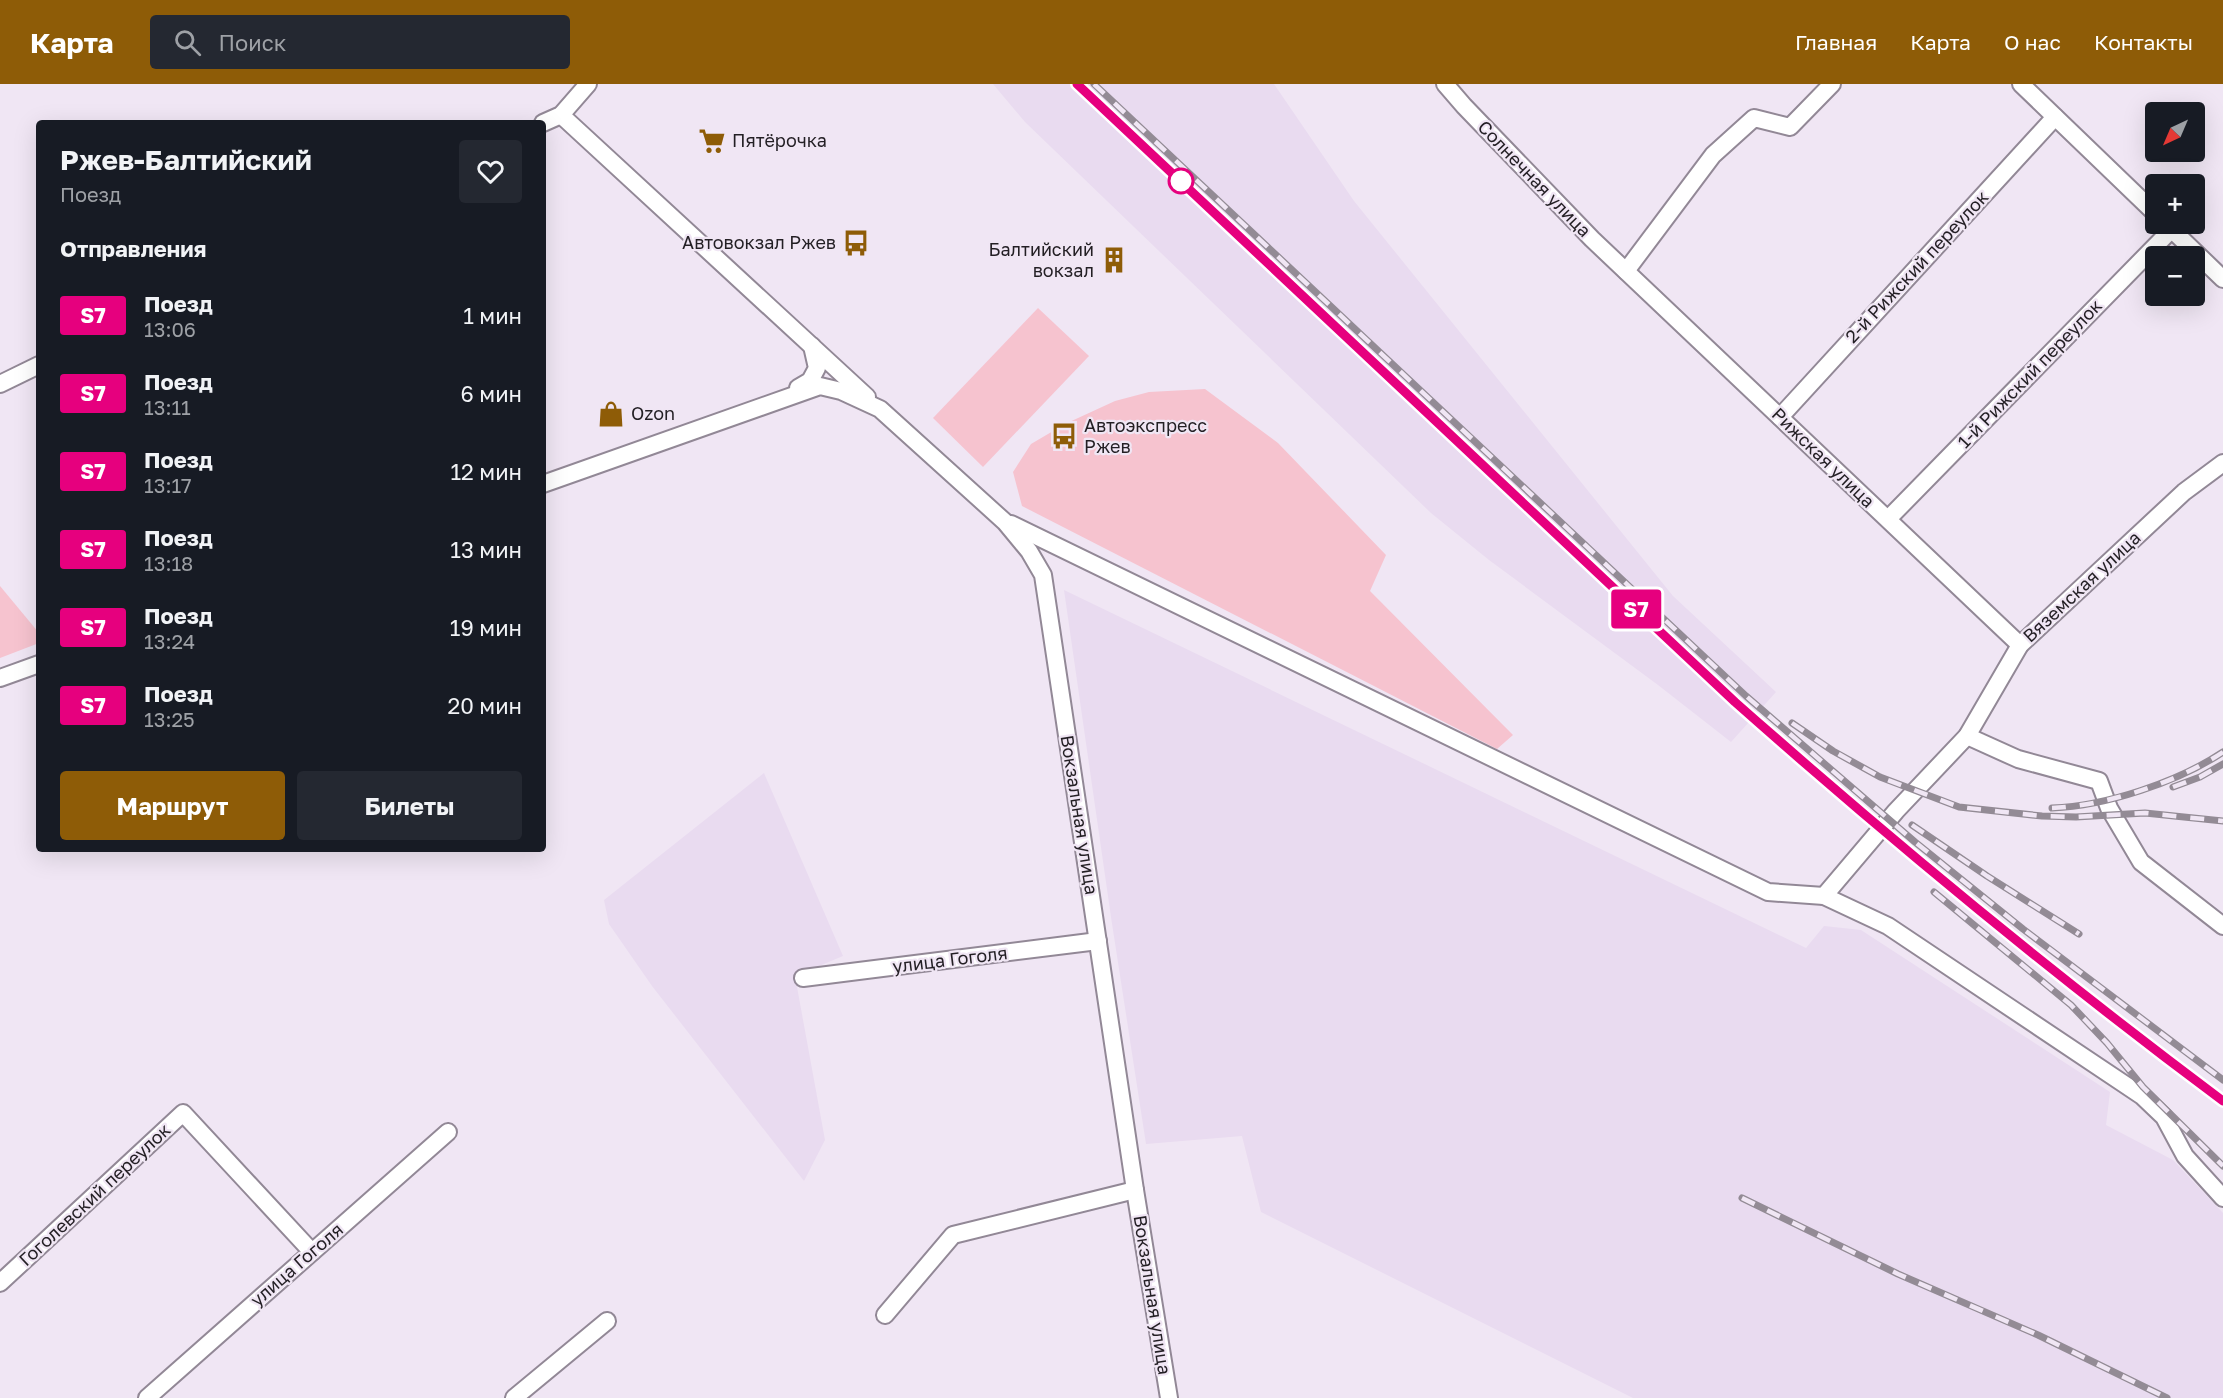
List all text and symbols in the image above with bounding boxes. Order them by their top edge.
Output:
search box [150,15,570,69]
text: Карта [30,26,114,59]
icon: search [171,26,204,59]
text: Поиск [219,29,286,56]
text: Главная [1795,29,1877,55]
text: Карта [1910,29,1971,55]
text: О нас [2004,29,2061,55]
text: Контакты [2094,29,2193,55]
north arrow [2145,102,2205,162]
map controls [2145,102,2205,306]
street label: Солнечная улица [1474,115,1596,241]
supermarket icon: Пятёрочка [697,126,727,156]
place label: Пятёрочка [732,129,827,151]
button: heart [459,140,522,203]
text: Ржев-Балтийский [60,143,312,176]
unlabelled marker [1168,168,1194,194]
button: + [2145,174,2205,234]
text: Поезд [60,182,121,206]
street label: 2-й Рижский переулок [1840,186,1993,347]
bus stop icon: Автовокзал Ржев [841,228,871,258]
place label: Автовокзал Ржев [682,231,836,253]
text: Отправления [60,235,206,262]
place label: Балтийский вокзал [988,238,1094,281]
building icon: Балтийский вокзал [1099,245,1129,275]
button: − [2145,246,2205,306]
text: Поезд [144,290,213,317]
street label: 1-й Рижский переулок [1952,294,2106,452]
text: S7 [80,302,106,328]
text: 1 мин [463,302,522,329]
text: 13:06 [144,317,196,341]
text: Поезд [144,368,213,395]
text: S7 [80,380,106,406]
text: 6 мин [461,380,522,407]
text: 13:11 [144,395,191,419]
shop icon: Ozon [596,399,626,429]
place label: Ozon [631,402,675,424]
street label: Рижская улица [1768,403,1880,512]
place label: Автоэкспресс Ржев [1084,414,1207,457]
bus stop icon: Автоэкспресс Ржев [1049,421,1079,451]
text: Поезд [144,446,213,473]
text: S7 [80,458,106,484]
text: 12 мин [450,458,522,485]
text: 13:17 [144,473,192,497]
text: Поезд [144,524,213,551]
street label: Вяземская улица [2018,526,2145,646]
text: S7 [80,536,106,562]
text: 13 мин [450,536,522,563]
text: 13:18 [144,551,193,575]
line badge: S7 [1609,590,1663,628]
text: S7 [1623,596,1649,622]
text: Поезд [144,602,213,629]
text: S7 [80,614,106,640]
text: 19 мин [450,614,522,641]
text: 13:24 [144,629,195,653]
text: Поезд [144,680,213,707]
text: S7 [80,692,106,718]
text: 20 мин [447,692,522,719]
text: 13:25 [144,707,195,731]
street label: Вокзальная улица [1057,733,1103,896]
button: Маршрут [60,771,285,840]
button: Билеты [297,771,522,840]
street label: улица Гоголя [891,941,1009,977]
street label: Гоголевский переулок [14,1118,175,1270]
street label: Вокзальная улица [1130,1213,1176,1376]
street label: улица Гоголя [245,1218,347,1310]

